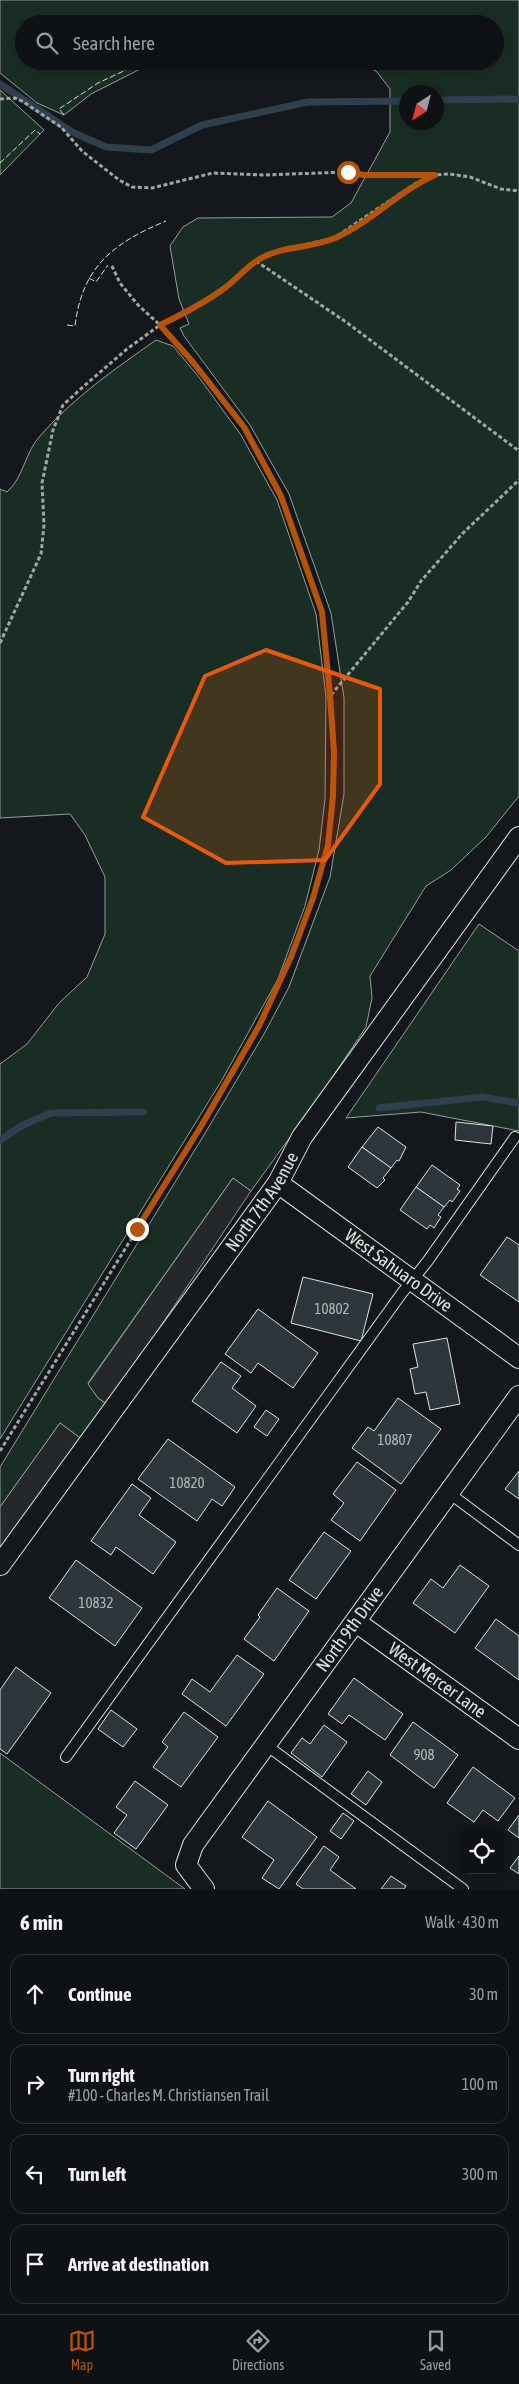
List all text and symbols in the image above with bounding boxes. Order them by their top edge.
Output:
search box [15,15,504,70]
icon: search [33,29,61,57]
text: Search here [73,32,155,54]
north arrow [399,85,444,130]
route start [337,161,360,184]
street label: North 7th Avenue [221,1148,302,1255]
route end [126,1218,149,1241]
street label: West Sahuaro Drive [341,1224,457,1316]
house number: 10802 [314,1300,350,1317]
house number: 10807 [377,1431,413,1448]
house number: 10820 [169,1474,205,1491]
street label: North 9th Drive [311,1582,387,1676]
house number: 10832 [78,1594,114,1611]
street label: West Mercer Lane [385,1638,490,1722]
house number: 908 [413,1746,435,1763]
map controls [459,1829,504,1874]
button: locate [459,1829,504,1874]
text: 6 min [20,1910,63,1934]
text: Walk · 430 m [425,1913,499,1931]
icon: ahead [21,1980,49,2008]
text: Continue [68,1983,132,2005]
text: 30 m [469,1985,498,2003]
text: Turn right [68,2064,135,2086]
icon: right [21,2070,49,2098]
text: 100 m [462,2075,498,2093]
text: #100 - Charles M. Christiansen Trail [68,2086,269,2104]
icon: left [21,2160,49,2188]
text: Turn left [68,2163,126,2185]
text: 300 m [462,2165,498,2183]
icon: arrive [21,2250,49,2278]
text: Arrive at destination [68,2253,209,2275]
tab: Map [68,2327,96,2373]
tab: Directions [232,2327,284,2373]
tab: Saved [420,2327,451,2373]

